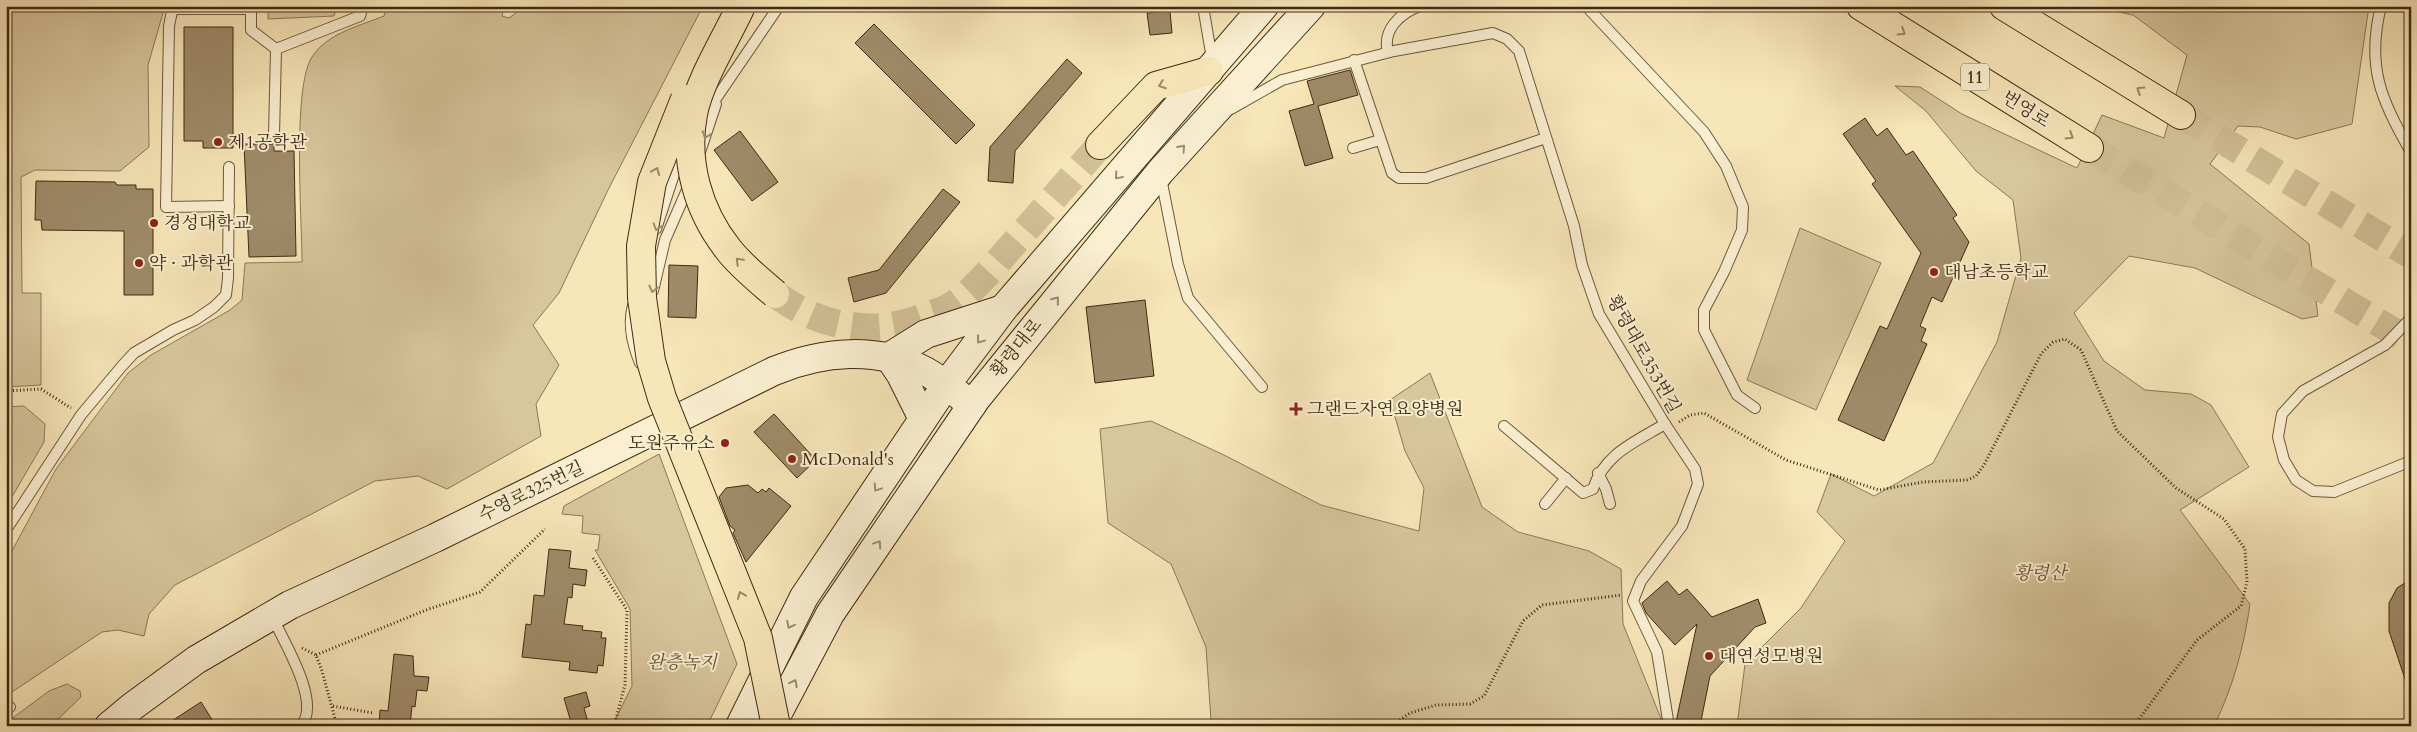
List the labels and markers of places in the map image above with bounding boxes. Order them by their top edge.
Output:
place label: 제1공학관 [228,130,307,155]
marker: 제1공학관 [212,136,224,148]
place label: 경성대학교 [164,211,252,236]
marker: 경성대학교 [148,217,160,229]
place label: 약 · 과학관 [149,251,233,276]
marker: 약 · 과학관 [133,257,145,269]
place label: 대남초등학교 [1944,260,2049,285]
marker: 대남초등학교 [1928,266,1940,278]
place label: 그랜드자연요양병원 [1307,397,1464,422]
marker: 그랜드자연요양병원 [1289,402,1303,416]
place label: 도원주유소 [628,431,715,456]
marker: 도원주유소 [719,437,731,449]
place label: McDonald's [802,447,894,472]
marker: McDonald's [786,453,798,465]
place label: 대연성모병원 [1719,644,1823,669]
marker: 대연성모병원 [1703,650,1715,662]

